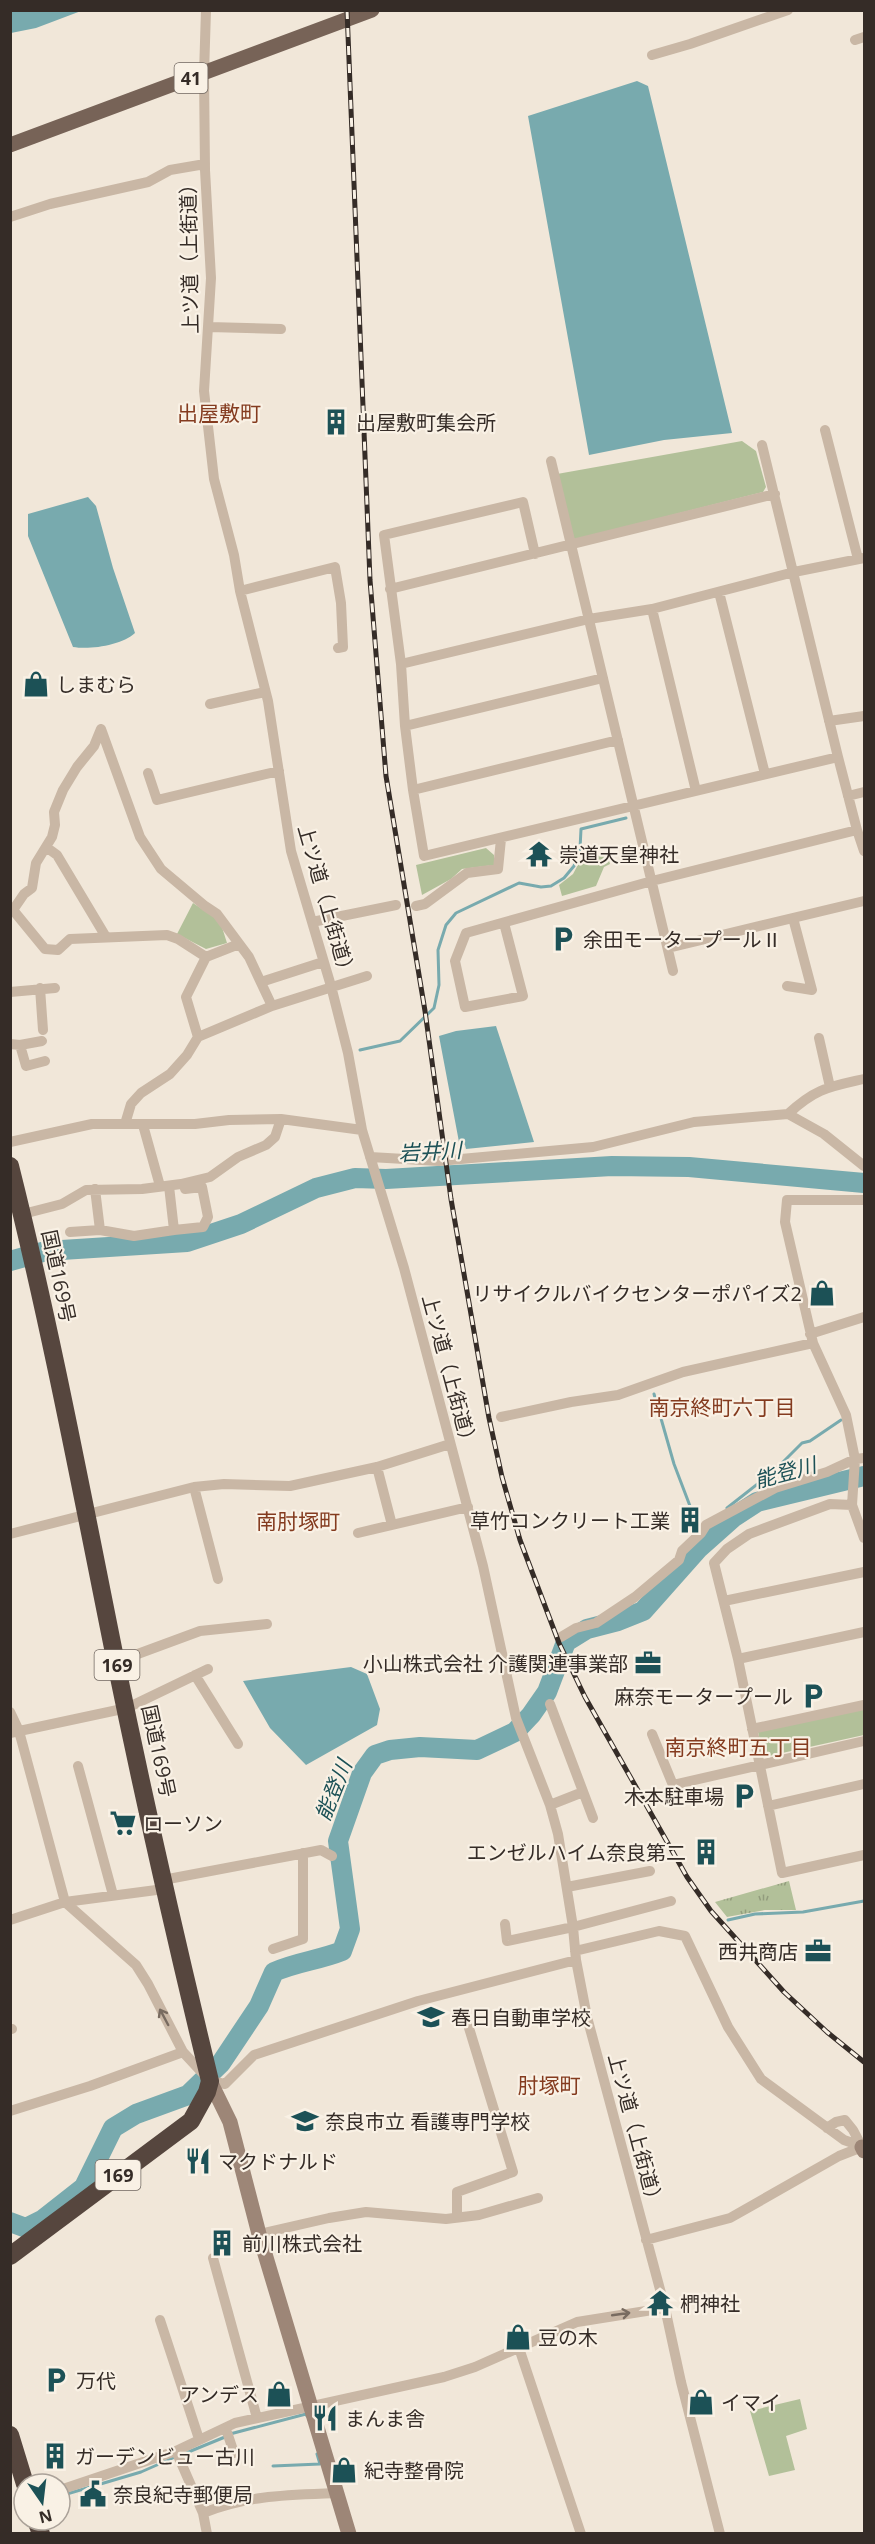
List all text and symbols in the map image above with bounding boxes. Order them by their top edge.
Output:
road number: 41 [174,63,207,93]
street label: 上ツ道（上街道） [174,174,204,334]
district label: 出屋敷町 [177,399,261,427]
building icon: 出屋敷町集会所 [321,407,351,437]
place label: 出屋敷町集会所 [356,409,496,436]
shop icon: しまむら [21,669,51,699]
place label: しまむら [56,671,136,698]
street label: 上ツ道（上街道） [292,821,362,983]
temple icon: 崇道天皇神社 [524,839,554,869]
place label: 崇道天皇神社 [559,841,679,868]
parking icon: 余田モータープールⅡ [548,924,578,954]
place label: 余田モータープールⅡ [583,926,782,953]
water label: 岩井川 [398,1135,464,1167]
street label: 国道169号 [36,1227,82,1325]
shop icon: リサイクルバイクセンターポパイズ2 [807,1278,837,1308]
place label: リサイクルバイクセンターポパイズ2 [473,1280,802,1307]
street label: 上ツ道（上街道） [416,1291,484,1453]
district label: 南京終町六丁目 [649,1393,796,1421]
water label: 能登川 [751,1450,821,1494]
building icon: 草竹コンクリート工業 [675,1505,705,1535]
district label: 南肘塚町 [256,1507,340,1535]
place label: 草竹コンクリート工業 [470,1507,670,1534]
office icon: 小山株式会社 介護関連事業部 [633,1648,663,1678]
road number: 169 [94,1650,140,1680]
place label: 小山株式会社 介護関連事業部 [363,1650,628,1677]
parking icon: 麻奈モータープール [798,1681,828,1711]
place label: 麻奈モータープール [614,1683,793,1710]
street label: 国道169号 [136,1702,182,1800]
district label: 南京終町五丁目 [665,1733,812,1761]
water label: 能登川 [308,1754,359,1824]
parking icon: 木本駐車場 [729,1781,759,1811]
place label: 木本駐車場 [624,1783,724,1810]
supermarket icon: ローソン [108,1808,138,1838]
place label: ローソン [143,1810,223,1837]
building icon: エンゼルハイム奈良第二 [691,1837,721,1867]
place label: エンゼルハイム奈良第二 [467,1839,686,1866]
office icon: 西井商店 [803,1936,833,1966]
place label: 西井商店 [718,1938,798,1965]
school or university icon: 春日自動車学校 [416,2002,446,2032]
place label: 春日自動車学校 [451,2004,591,2031]
one-way arrow [158,2008,169,2026]
street label: 上ツ道（上街道） [602,2050,670,2212]
district label: 肘塚町 [518,2071,581,2099]
school or university icon: 奈良市立 看護専門学校 [290,2106,320,2136]
place label: 奈良市立 看護専門学校 [325,2108,530,2135]
restaurant icon: マクドナルド [183,2146,213,2176]
place label: マクドナルド [218,2148,338,2175]
road number: 169 [96,2160,140,2190]
building icon: 前川株式会社 [207,2228,237,2258]
place label: 前川株式会社 [242,2230,362,2257]
temple icon: 椚神社 [645,2288,675,2318]
place label: 椚神社 [680,2290,740,2317]
one-way arrow [610,2309,630,2320]
shop icon: 豆の木 [503,2322,533,2352]
place label: 豆の木 [538,2324,598,2351]
parking icon: 万代 [41,2365,71,2395]
place label: 万代 [76,2367,116,2394]
shop icon: アンデス [264,2379,294,2409]
place label: アンデス [180,2381,259,2408]
shop icon: イマイ [686,2387,716,2417]
place label: イマイ [721,2389,781,2416]
restaurant icon: まんま舎 [310,2403,340,2433]
place label: まんま舎 [345,2405,425,2432]
building icon: ガーデンビュー古川 [40,2441,70,2471]
place label: ガーデンビュー古川 [75,2443,255,2470]
shop icon: 紀寺整骨院 [329,2455,359,2485]
place label: 紀寺整骨院 [364,2457,464,2484]
north arrow [12,2472,72,2532]
public building icon: 奈良紀寺郵便局 [78,2479,108,2509]
place label: 奈良紀寺郵便局 [113,2481,253,2508]
text: N [37,2504,55,2529]

